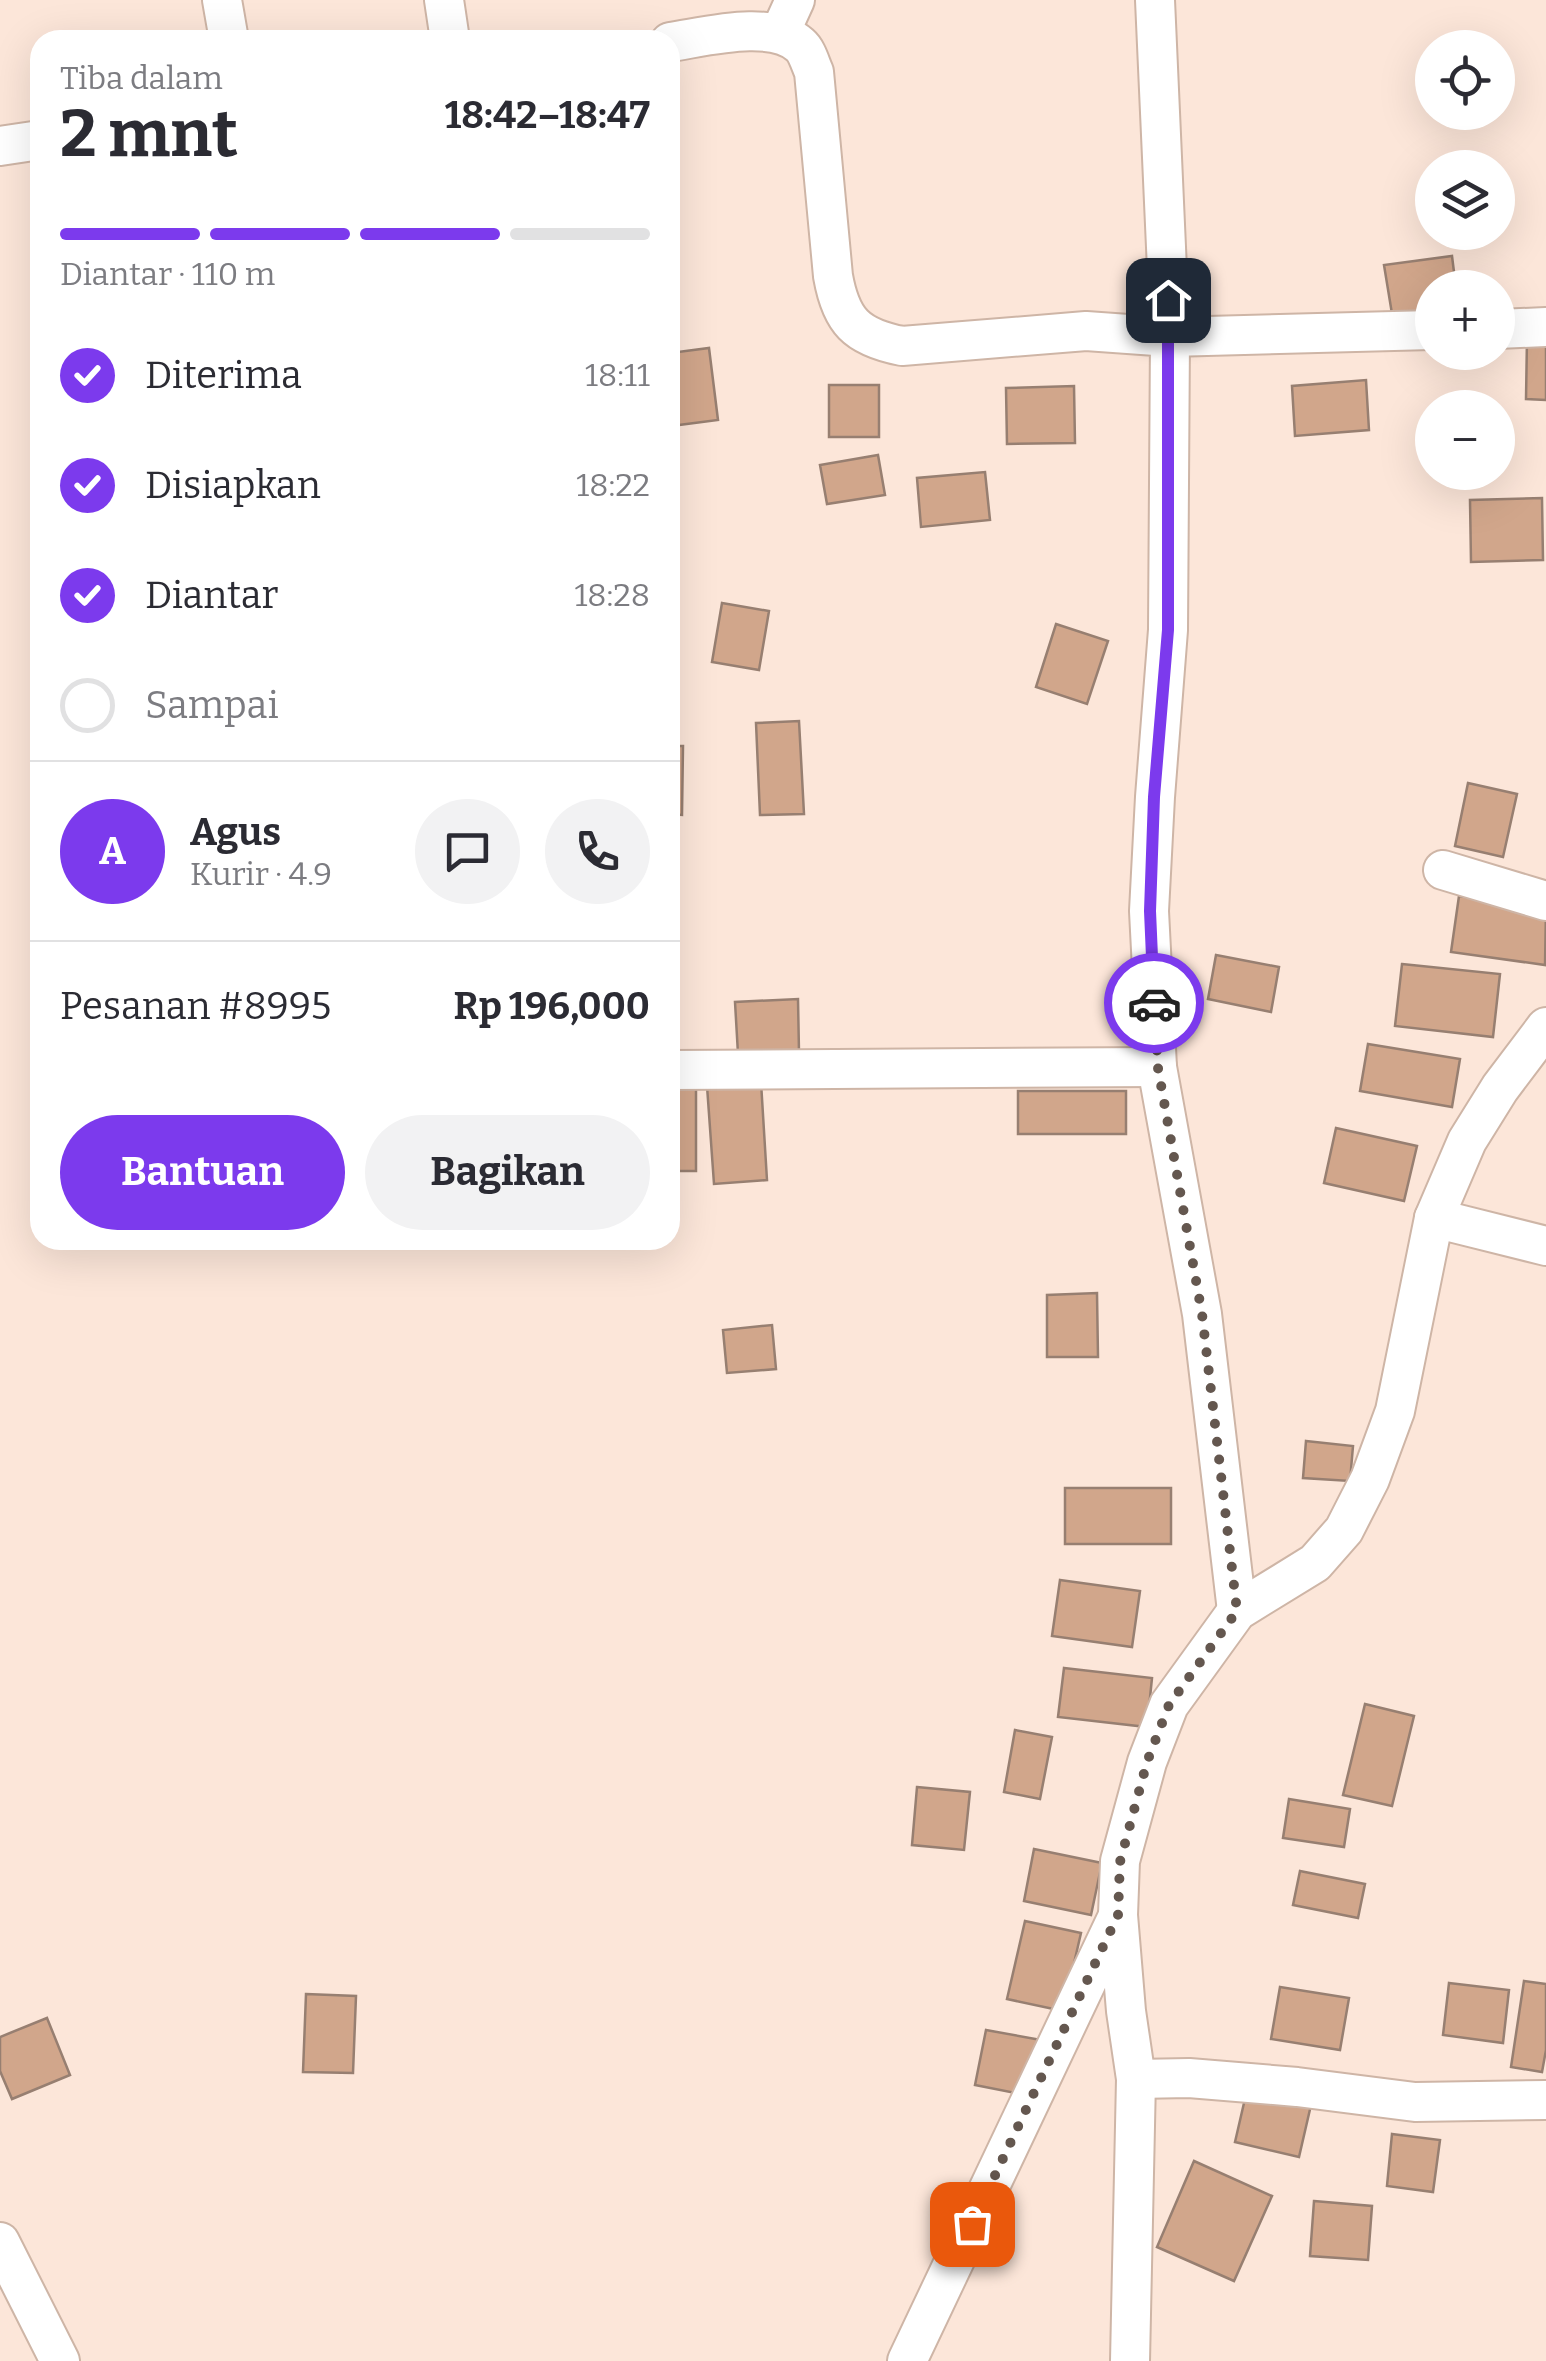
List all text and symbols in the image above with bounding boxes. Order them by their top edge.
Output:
map controls [1415,30,1515,490]
button: locate [1415,30,1515,130]
text: Tiba dalam [60,59,223,97]
text: 18:42–18:47 [445,92,650,138]
text: 2 mnt [60,95,238,173]
button: layers [1415,150,1515,250]
text: Diantar · 110 m [60,255,275,293]
pin [1126,258,1211,343]
button: + [1415,270,1515,370]
icon: home [1141,273,1196,328]
icon: check [60,348,115,403]
text: Diterima [145,352,302,398]
text: 18:11 [585,356,650,394]
button: − [1415,390,1515,490]
icon: check [60,458,115,513]
text: Disiapkan [145,462,321,508]
text: 18:22 [576,466,650,504]
icon: check [60,568,115,623]
text: Diantar [145,572,278,618]
text: 18:28 [574,576,650,614]
text: Sampai [145,682,279,728]
button: chat [415,799,520,904]
button: phone [545,799,650,904]
text: Agus [190,809,281,855]
text: A [99,828,126,874]
text: Kurir · 4.9 [190,855,332,893]
courier [1104,953,1204,1053]
icon: car [1127,976,1182,1031]
text: Pesanan #8995 [60,983,331,1029]
text: Rp 196,000 [454,983,650,1029]
button: Bantuan [60,1115,345,1230]
button: Bagikan [365,1115,650,1230]
pin [930,2182,1015,2267]
icon: bag [945,2197,1000,2252]

